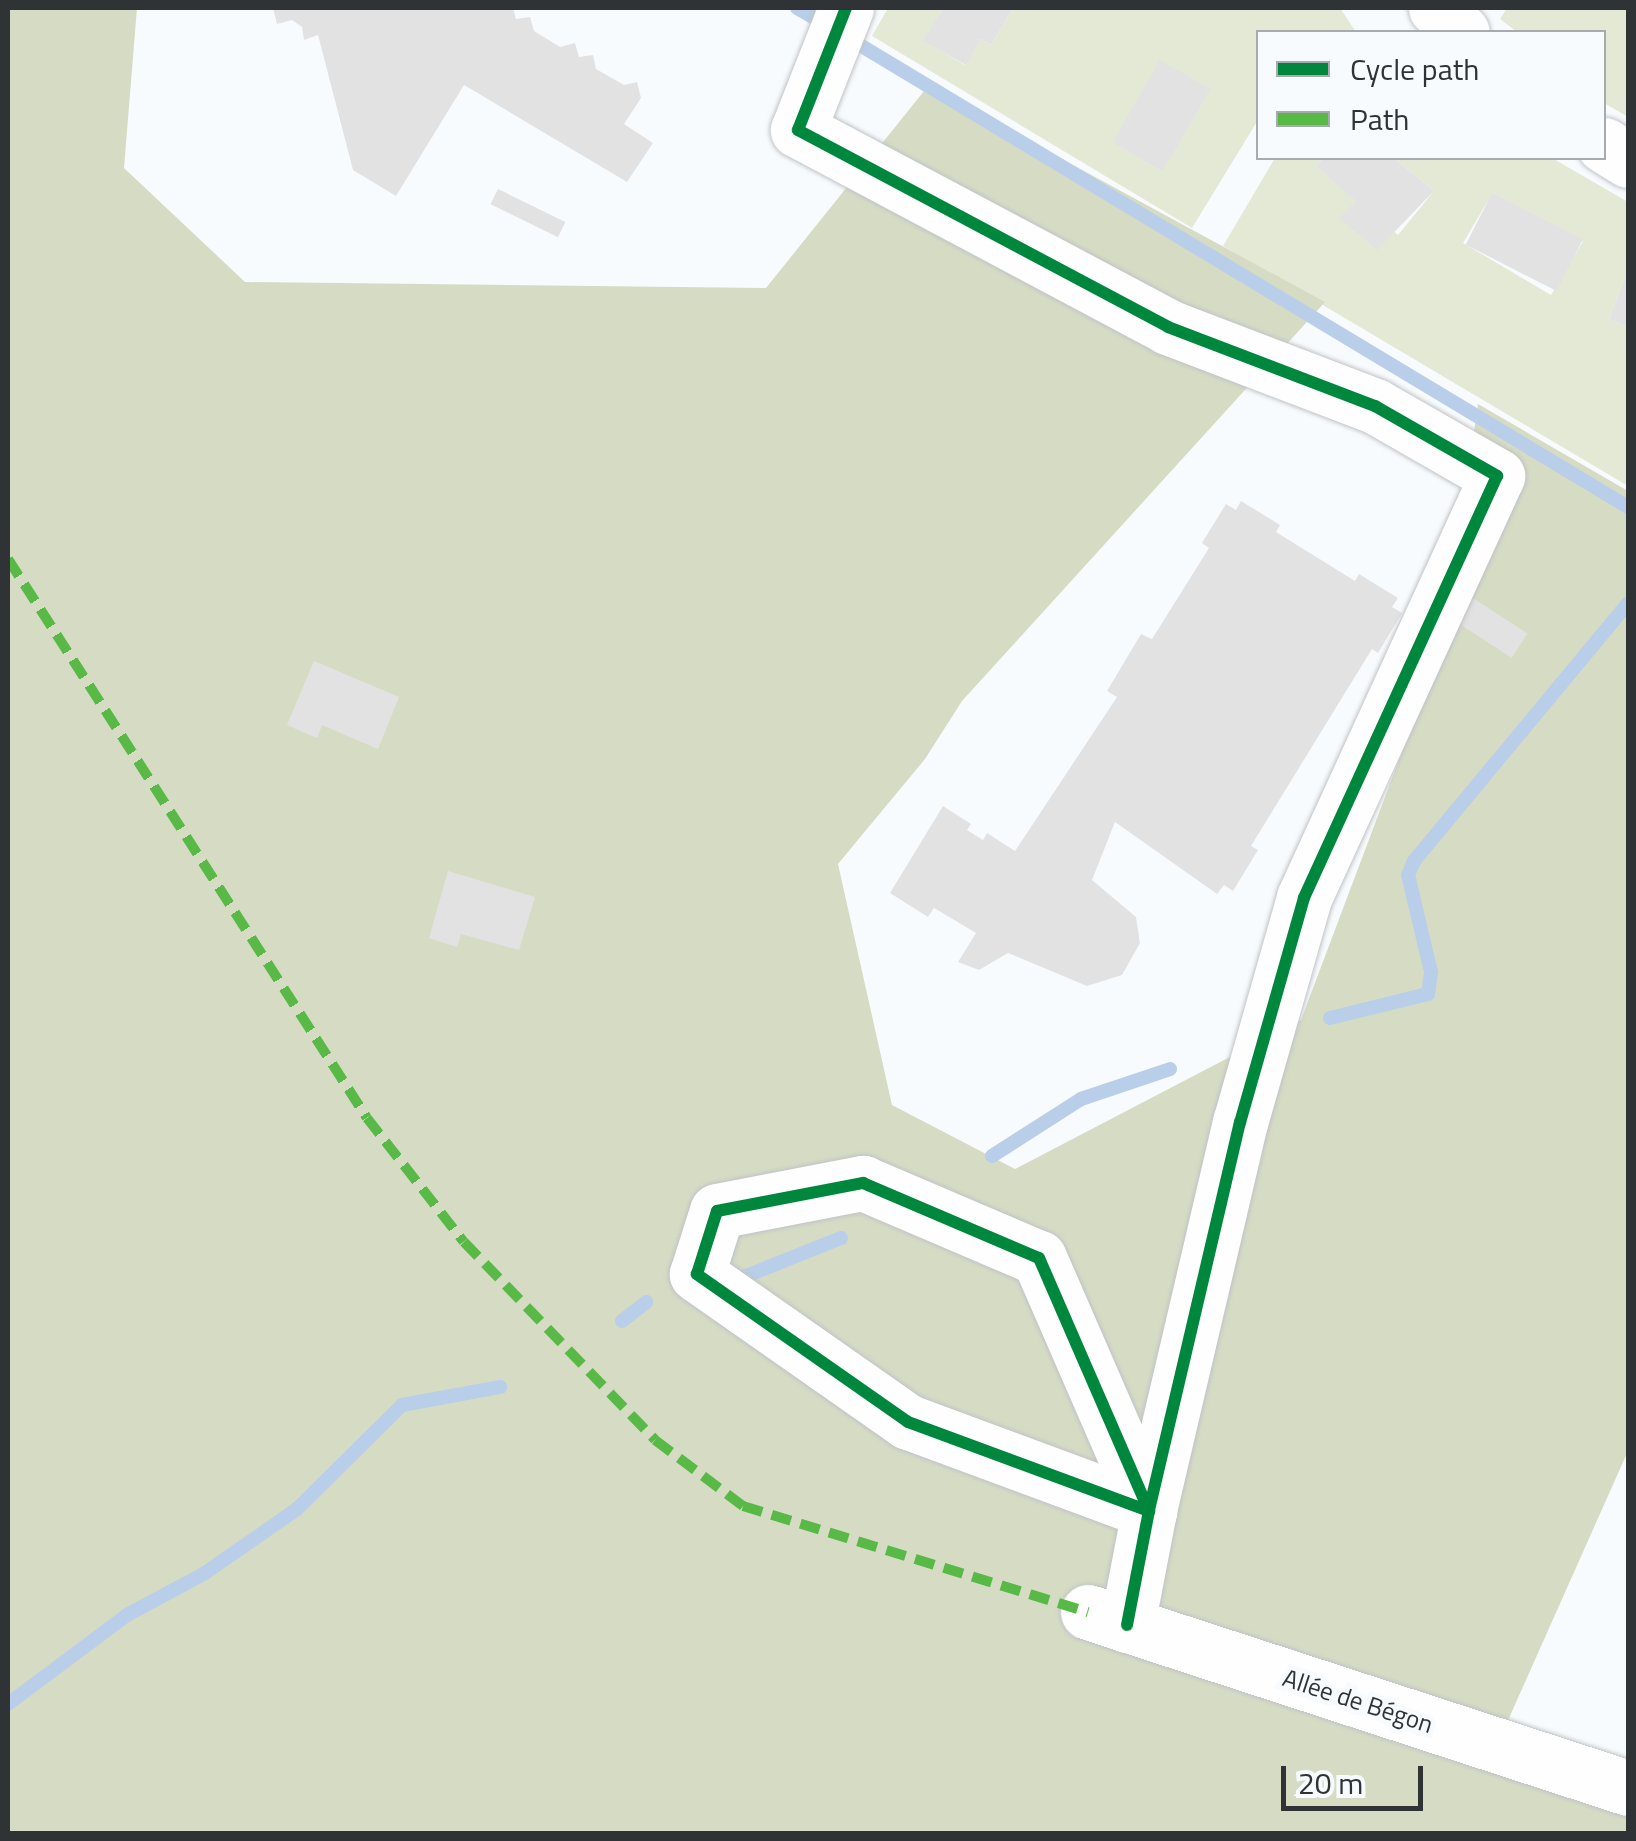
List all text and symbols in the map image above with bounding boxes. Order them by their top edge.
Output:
legend [1256,30,1606,160]
text: Cycle path [1350,46,1479,92]
text: Path [1350,96,1409,142]
street label: Allée de Bégon [1279,1663,1437,1739]
scale bar [1286,1746,1428,1808]
text: 20 m [1298,1760,1363,1806]

